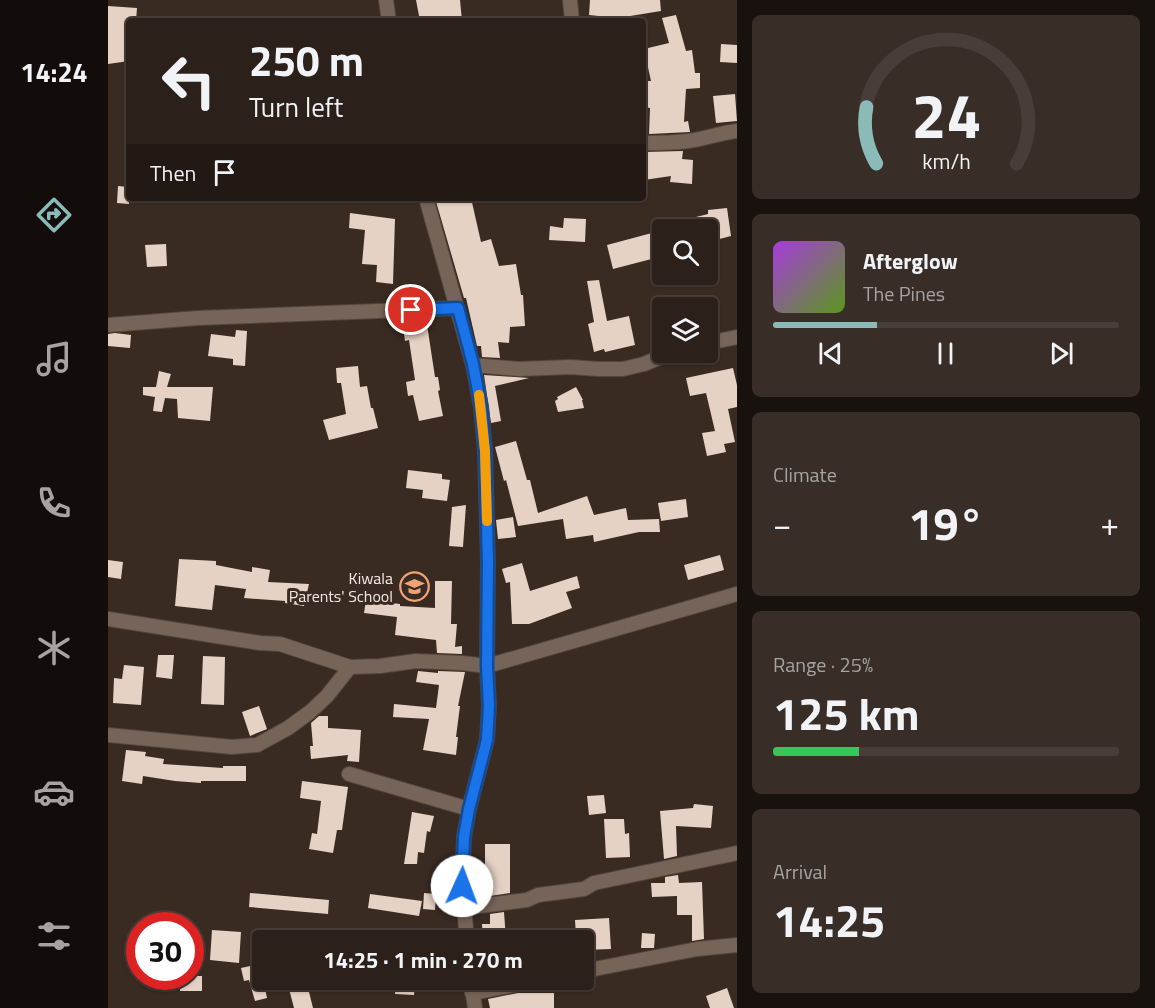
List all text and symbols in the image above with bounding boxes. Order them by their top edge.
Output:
text: 250 m [249,28,364,92]
icon: left [150,42,228,120]
text: 14:24 [20,51,88,92]
text: 24 [911,67,981,162]
text: Turn left [249,86,343,127]
text: km/h [922,145,970,177]
text: Then [150,156,196,190]
icon: arrive [208,156,241,189]
icon: directions [33,194,75,236]
map controls [652,219,718,363]
button: search [652,219,718,285]
text: Afterglow [863,244,958,278]
text: The Pines [863,278,945,309]
pin [385,284,436,335]
icon: arrive [394,293,427,326]
button: layers [652,297,718,363]
icon: previous [814,337,847,370]
icon: pause [929,337,962,370]
icon: next [1045,337,1078,370]
icon: music [33,338,75,380]
text: Climate [773,459,837,490]
icon: phone [33,482,75,524]
text: 19° [908,489,984,557]
text: − [773,499,791,549]
text: + [1101,499,1119,549]
place label: Kiwala Parents' School [289,566,393,608]
school or university icon: Kiwala Parents' School [398,571,430,603]
icon: climate [33,627,75,669]
text: Range · 25% [773,649,873,680]
text: 125 km [773,679,919,747]
icon: car [33,771,75,813]
position arrow [430,854,494,918]
text: Arrival [773,856,827,887]
text: 14:25 [773,886,885,954]
speed limit sign: 30 [126,912,204,990]
icon: filters [33,915,75,957]
text: 14:25 · 1 min · 270 m [323,943,523,977]

